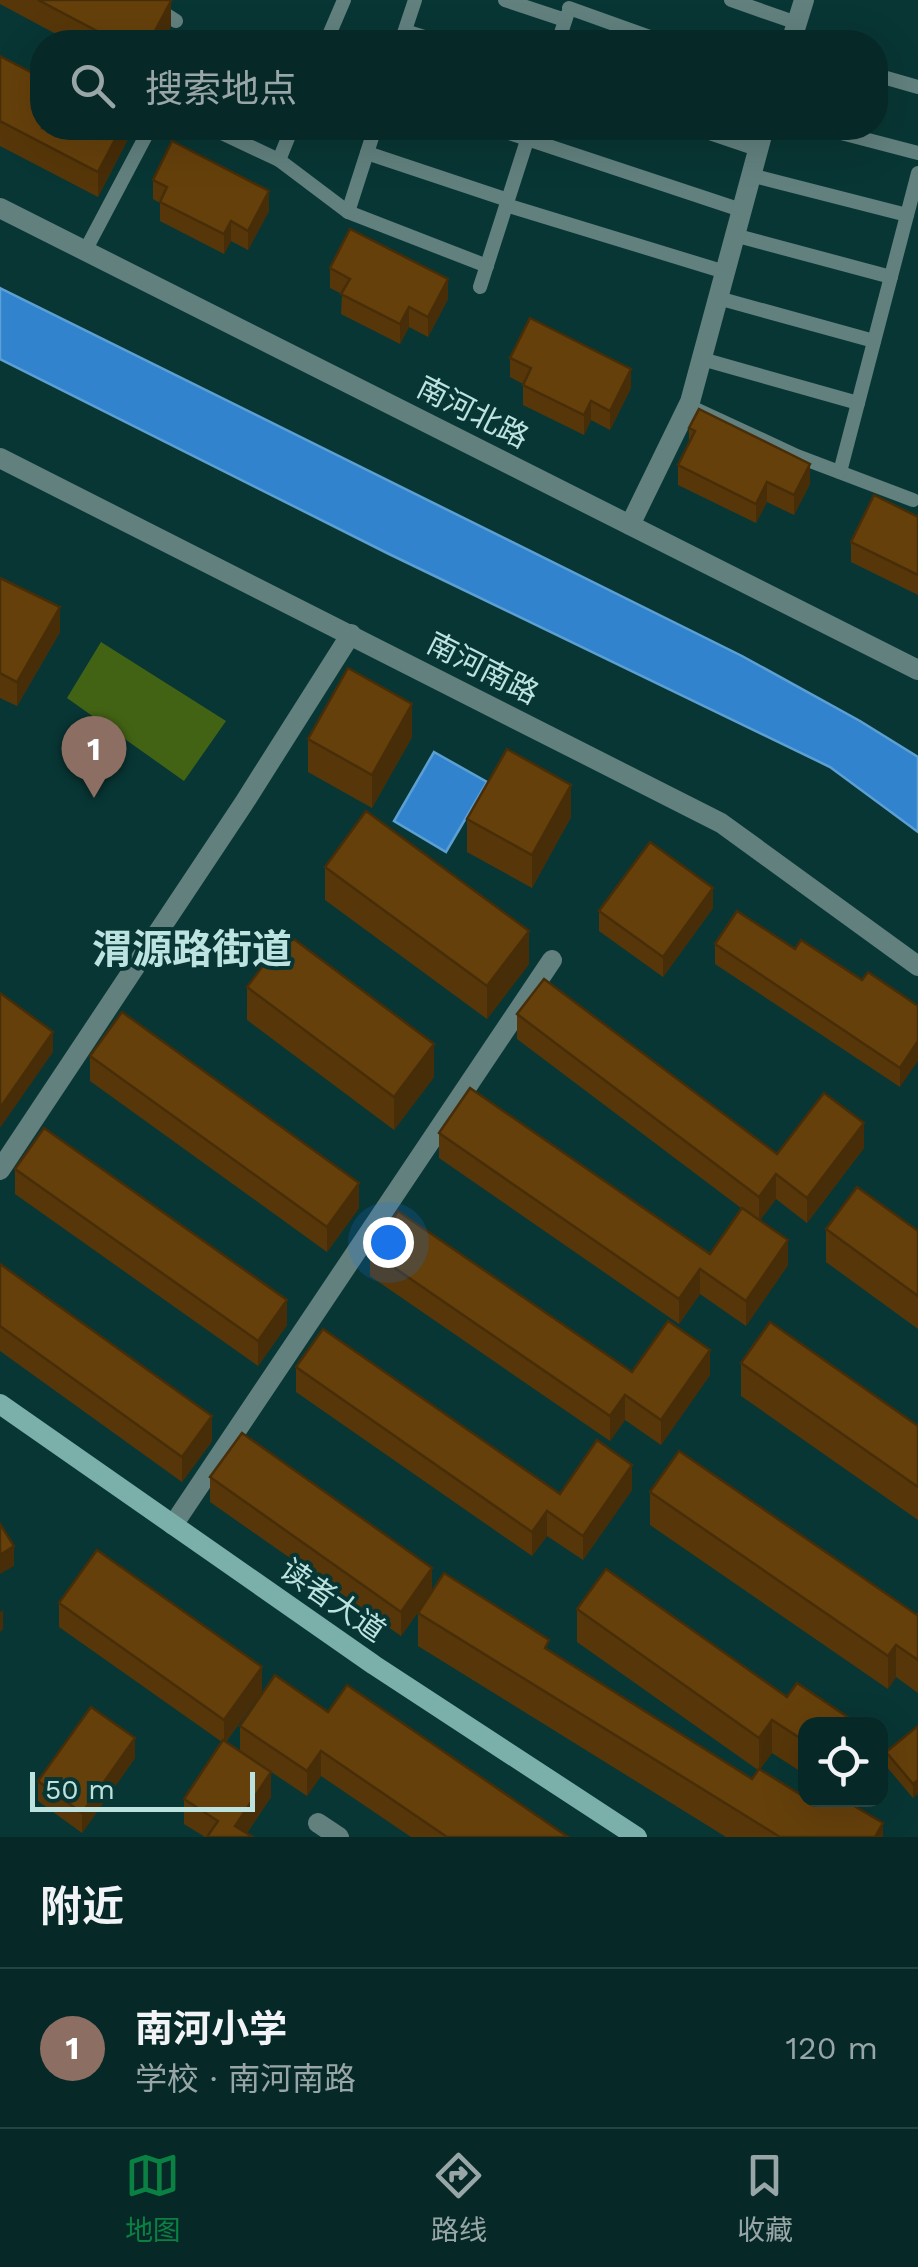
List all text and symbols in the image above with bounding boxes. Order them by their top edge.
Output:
search box [30,30,888,140]
icon: search [65,58,120,113]
text: 搜索地点 [145,67,297,111]
street label: 南河北路 [412,369,534,455]
street label: 南河南路 [422,625,544,711]
pin: 1 [62,716,126,798]
district label: 渭源路街道 [92,926,292,973]
your location [363,1217,414,1268]
street label: 读者大道 [274,1551,392,1649]
map controls [798,1717,888,1807]
button: locate [798,1717,888,1807]
scale bar [30,1767,255,1812]
text: 50 m [45,1773,115,1806]
text: 附近 [40,1882,124,1931]
text: 南河小学 [135,2007,287,2051]
text: 1 [66,2029,79,2067]
text: 120 m [786,2029,878,2067]
text: 学校 · 南河南路 [135,2060,356,2098]
tab: 地图 [125,2148,181,2248]
tab: 路线 [431,2148,487,2248]
tab: 收藏 [737,2148,793,2248]

